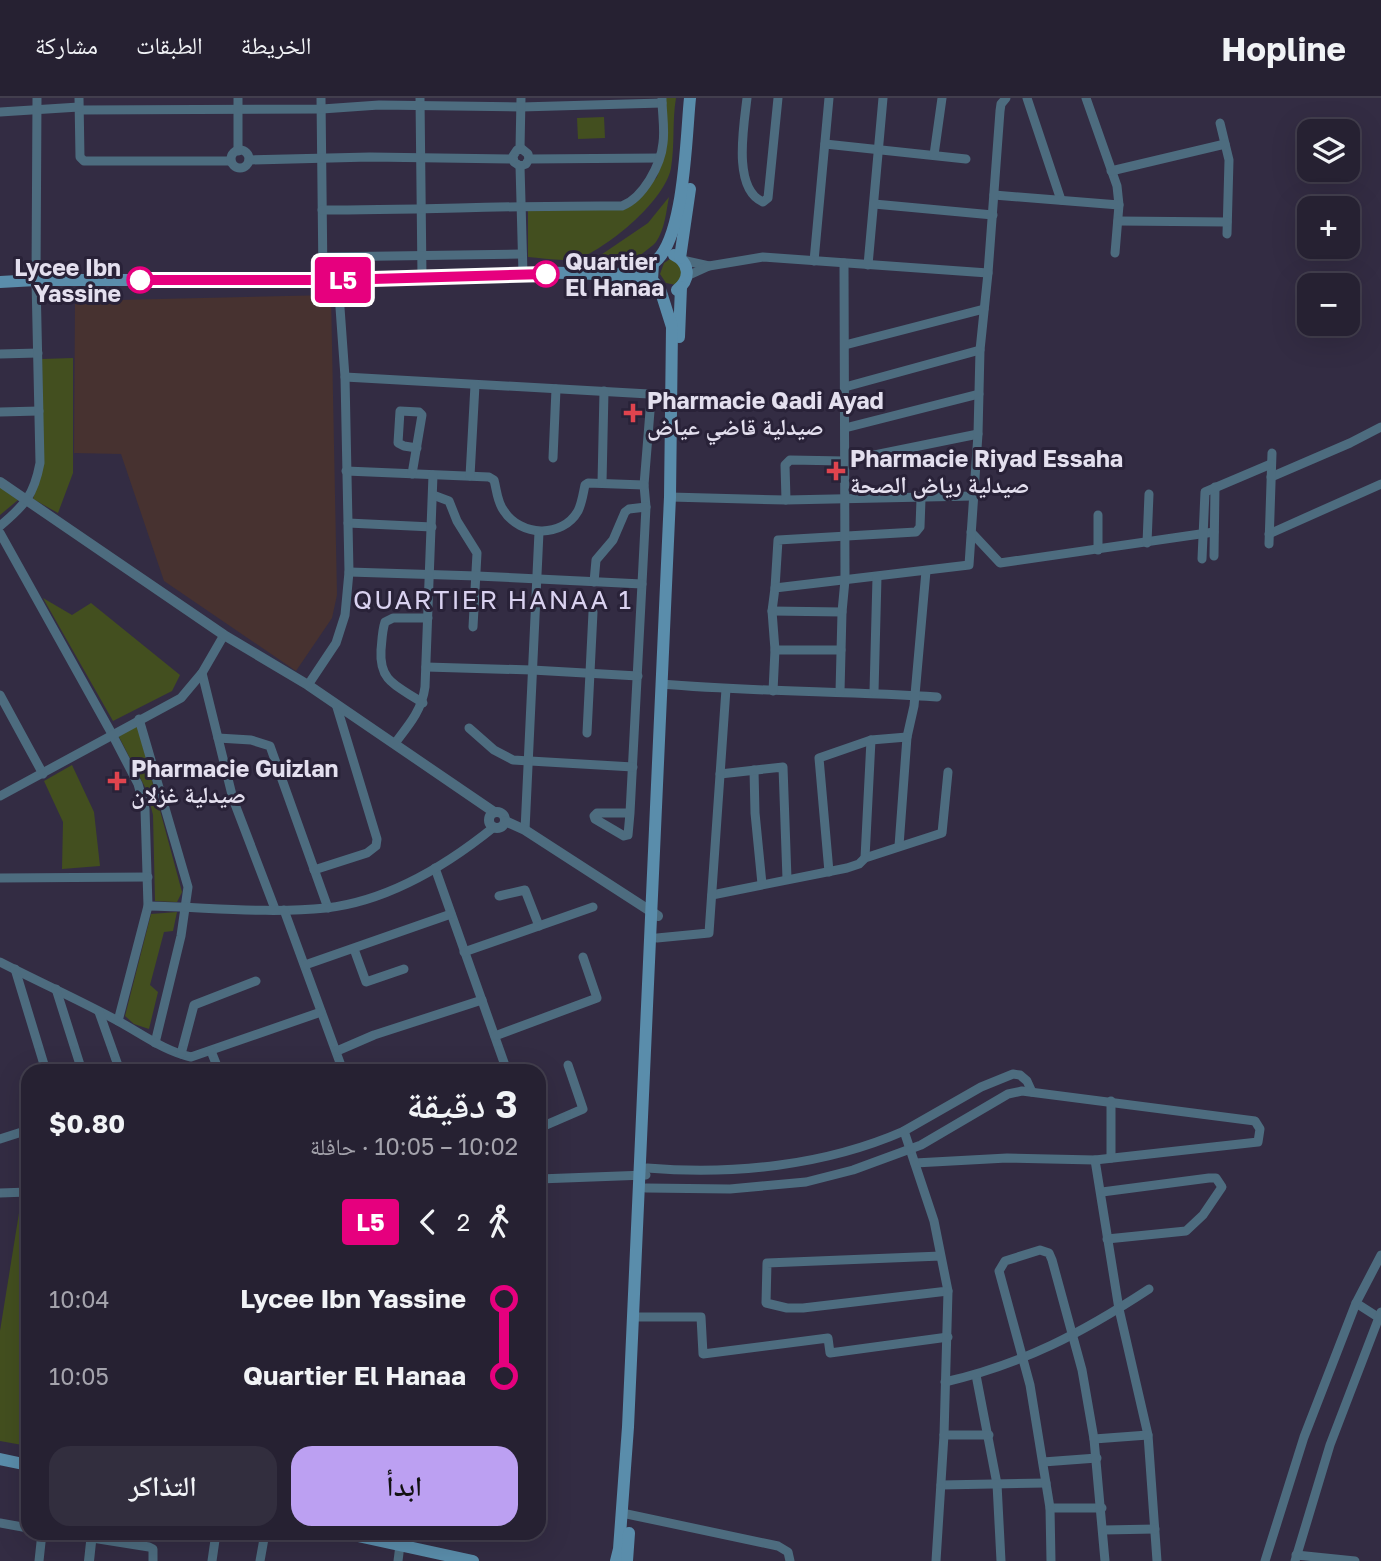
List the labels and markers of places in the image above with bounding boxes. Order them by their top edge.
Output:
place label: Quartier El Hanaa [565,247,664,301]
place label: Lycee Ibn Yassine [14,253,121,307]
marker: Quartier El Hanaa [533,261,559,287]
marker: Lycee Ibn Yassine [127,267,153,293]
place label: Pharmacie Qadi Ayad صيدلية قاضي عياض [647,386,884,446]
marker: Pharmacie Qadi Ayad صيدلية قاضي عياض [625,405,641,421]
place label: Pharmacie Riyad Essaha صيدلية رياض الصحة [850,444,1123,499]
marker: Pharmacie Riyad Essaha صيدلية رياض الصحة [828,463,844,479]
place label: Pharmacie Guizlan صيدلية غزلان [131,754,339,809]
marker: Pharmacie Guizlan صيدلية غزلان [109,773,125,789]

